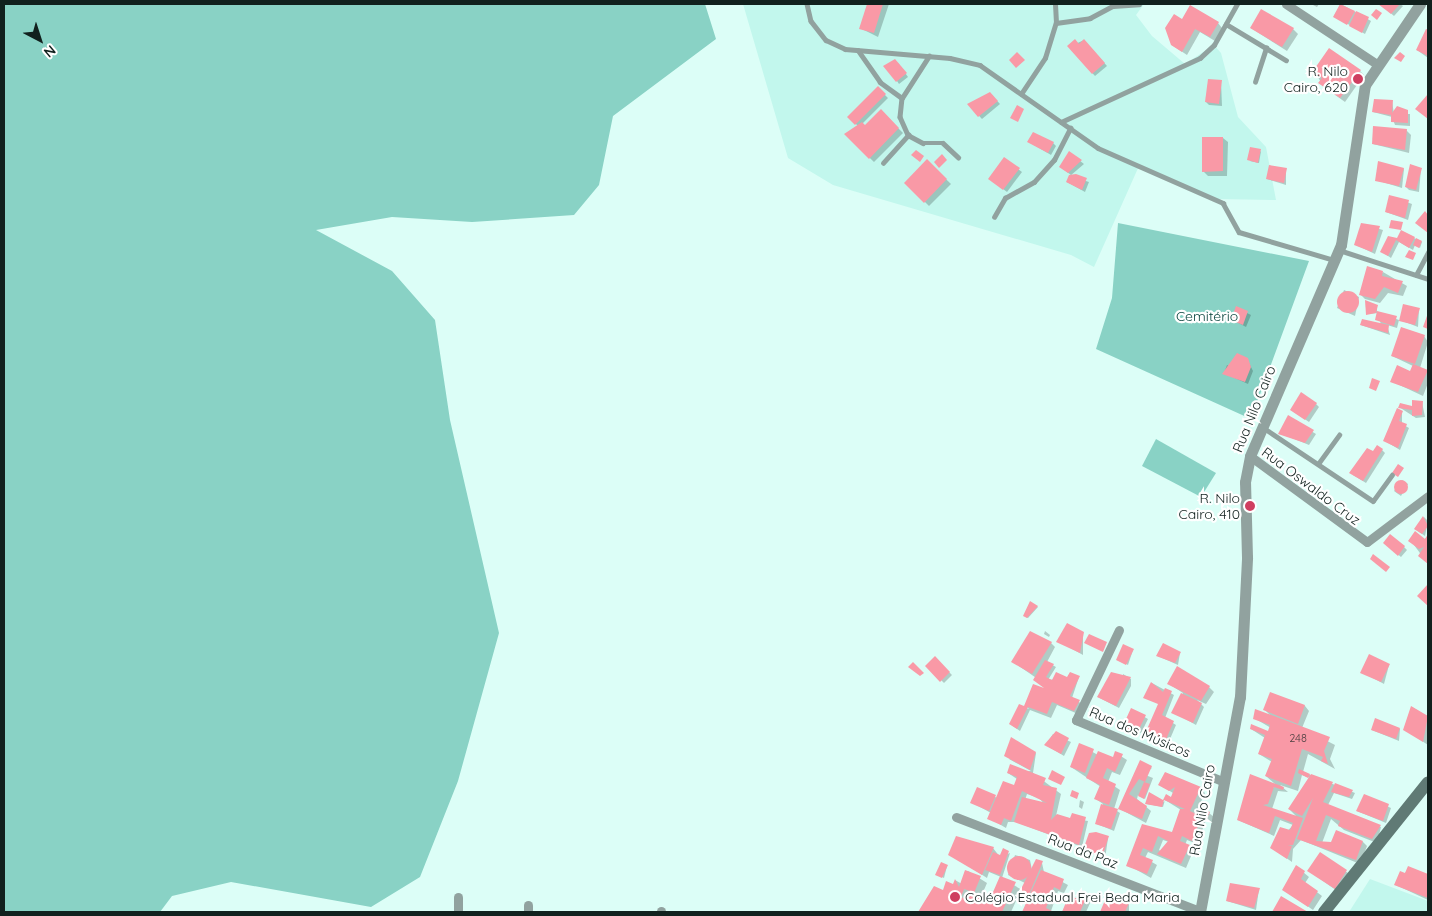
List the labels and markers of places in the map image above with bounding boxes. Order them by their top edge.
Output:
place label: R. Nilo Cairo, 620 [1284,63,1348,95]
marker: R. Nilo Cairo, 620 [1352,73,1364,85]
place label: R. Nilo Cairo, 410 [1179,490,1240,522]
marker: R. Nilo Cairo, 410 [1244,500,1256,512]
place label: Colégio Estadual Frei Beda Maria [965,889,1180,905]
marker: Colégio Estadual Frei Beda Maria [949,891,961,903]

